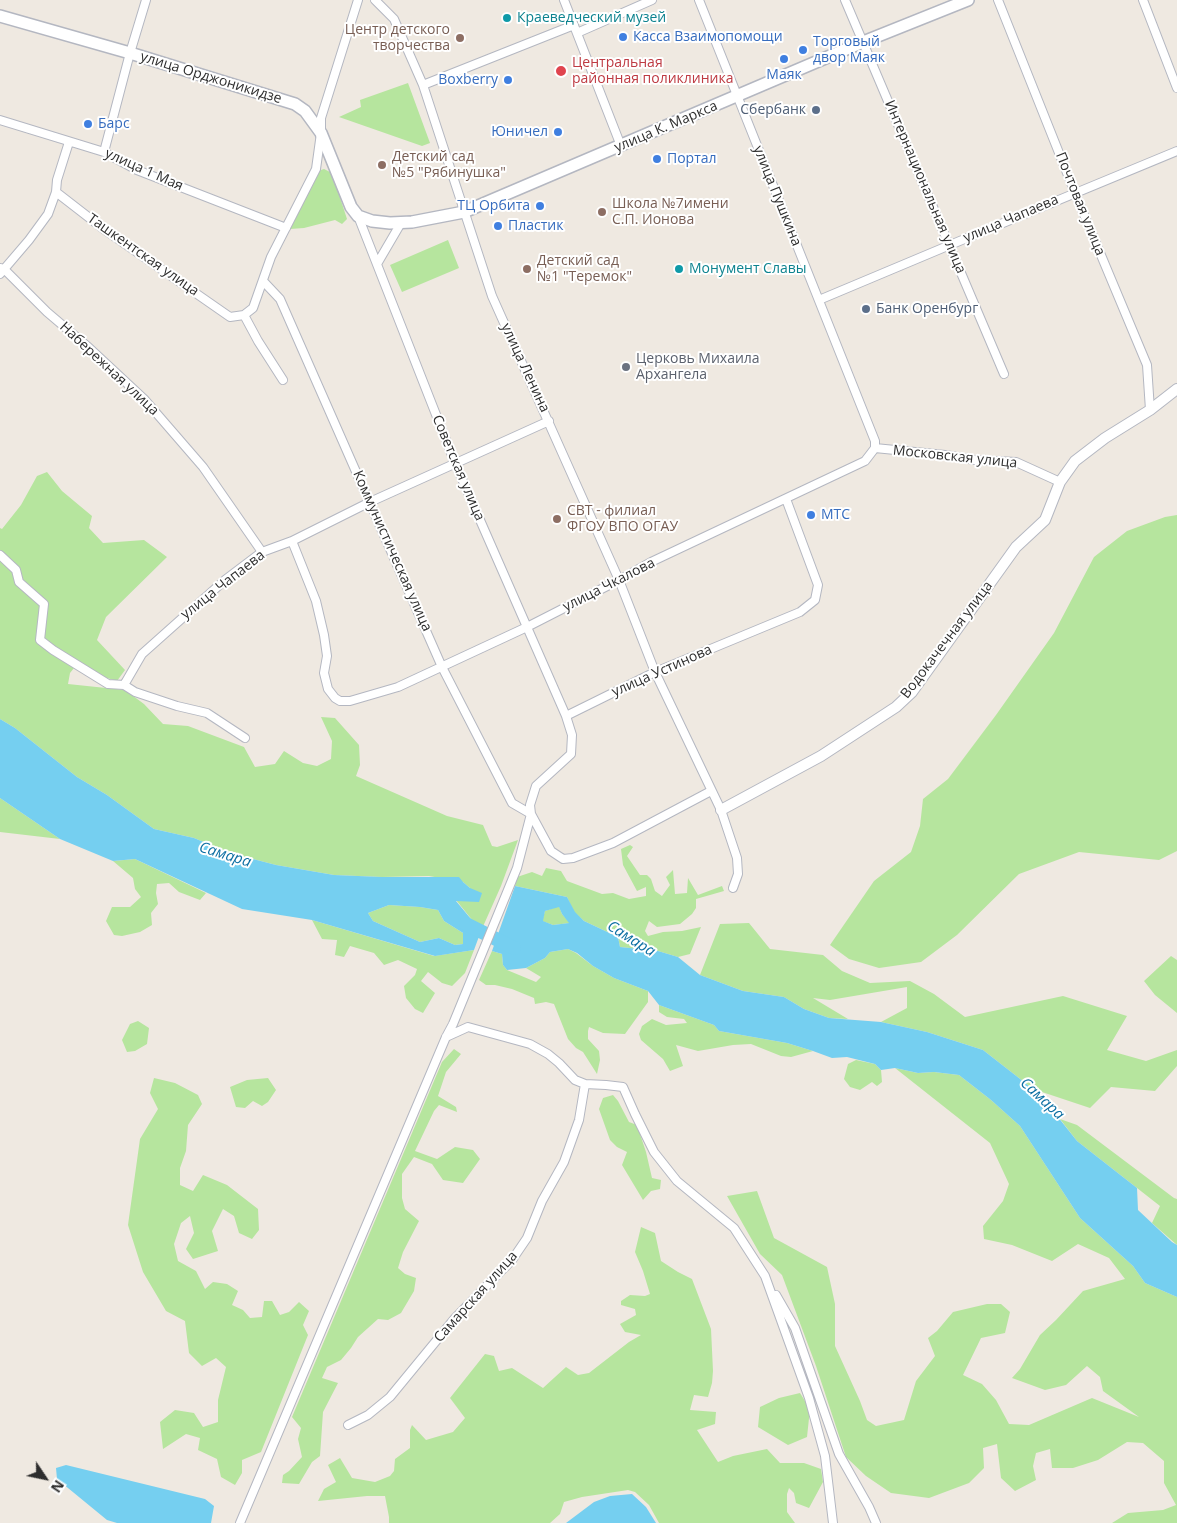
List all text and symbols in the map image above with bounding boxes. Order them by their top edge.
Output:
place label: Краеведческий музей [517,10,666,26]
marker: Краеведческий музей [501,12,513,24]
place label: Центр детского творчества [345,22,450,54]
place label: Касса Взаимопомощи [633,29,783,45]
marker: Касса Взаимопомощи [617,31,629,43]
marker: Центр детского творчества [454,32,466,44]
place label: Торговый двор Маяк [813,34,885,66]
marker: Торговый двор Маяк [797,44,809,56]
street label: улица Орджоникидзе [138,48,284,108]
marker: Маяк [778,53,790,65]
place label: Центральная районная поликлиника [572,55,733,88]
marker: Центральная районная поликлиника [554,64,568,78]
place label: Маяк [766,67,802,83]
place label: Boxberry [438,72,498,88]
marker: Boxberry [502,74,514,86]
street label: улица К. Маркса [612,98,720,156]
street label: Интернациональная улица [881,98,969,276]
place label: Сбербанк [740,102,806,118]
marker: Сбербанк [810,104,822,116]
place label: Барс [98,116,130,132]
marker: Барс [82,118,94,130]
place label: Юничел [491,124,548,140]
marker: Юничел [552,126,564,138]
street label: улица Пушкина [749,143,805,249]
street label: улица 1 Мая [102,145,186,195]
place label: Детский сад №5 "Рябинушка" [392,149,506,182]
street label: Почтовая улица [1052,150,1108,258]
place label: Портал [667,151,717,167]
marker: Портал [651,153,663,165]
marker: Детский сад №5 "Рябинушка" [376,159,388,171]
street label: улица Чапаева [961,191,1061,247]
place label: Школа №7имени С.П. Ионова [612,196,729,228]
place label: ТЦ Орбита [457,198,530,214]
marker: ТЦ Орбита [534,200,546,212]
marker: Школа №7имени С.П. Ионова [596,206,608,218]
street label: Ташкентская улица [84,210,202,300]
place label: Пластик [508,218,563,234]
marker: Пластик [492,220,504,232]
place label: Детский сад №1 "Теремок" [537,253,632,286]
place label: Монумент Славы [689,261,807,277]
marker: Детский сад №1 "Теремок" [521,263,533,275]
marker: Монумент Славы [673,263,685,275]
place label: Банк Оренбург [876,301,978,317]
marker: Банк Оренбург [860,303,872,315]
street label: Набережная улица [56,319,162,419]
street label: улица Ленина [497,321,553,415]
place label: Церковь Михаила Архангела [636,351,760,384]
marker: Церковь Михаила Архангела [620,361,632,373]
street label: Советская улица [428,413,488,523]
street label: Московская улица [892,442,1018,472]
street label: Коммунистическая улица [349,468,435,634]
place label: СВТ - филиал ФГОУ ВПО ОГАУ [567,503,678,536]
place label: МТС [821,507,850,523]
marker: МТС [805,509,817,521]
marker: СВТ - филиал ФГОУ ВПО ОГАУ [551,513,563,525]
street label: улица Чапаева [178,547,268,623]
street label: улица Чкалова [560,555,658,615]
street label: Водокачечная улица [897,578,997,702]
street label: улица Устинова [609,641,715,701]
water label: Самара [197,839,253,871]
water label: Самара [604,917,658,961]
water label: Самара [1016,1074,1068,1124]
street label: Самарская улица [431,1248,521,1346]
north arrow [20,1453,70,1503]
text: N [47,1477,69,1497]

